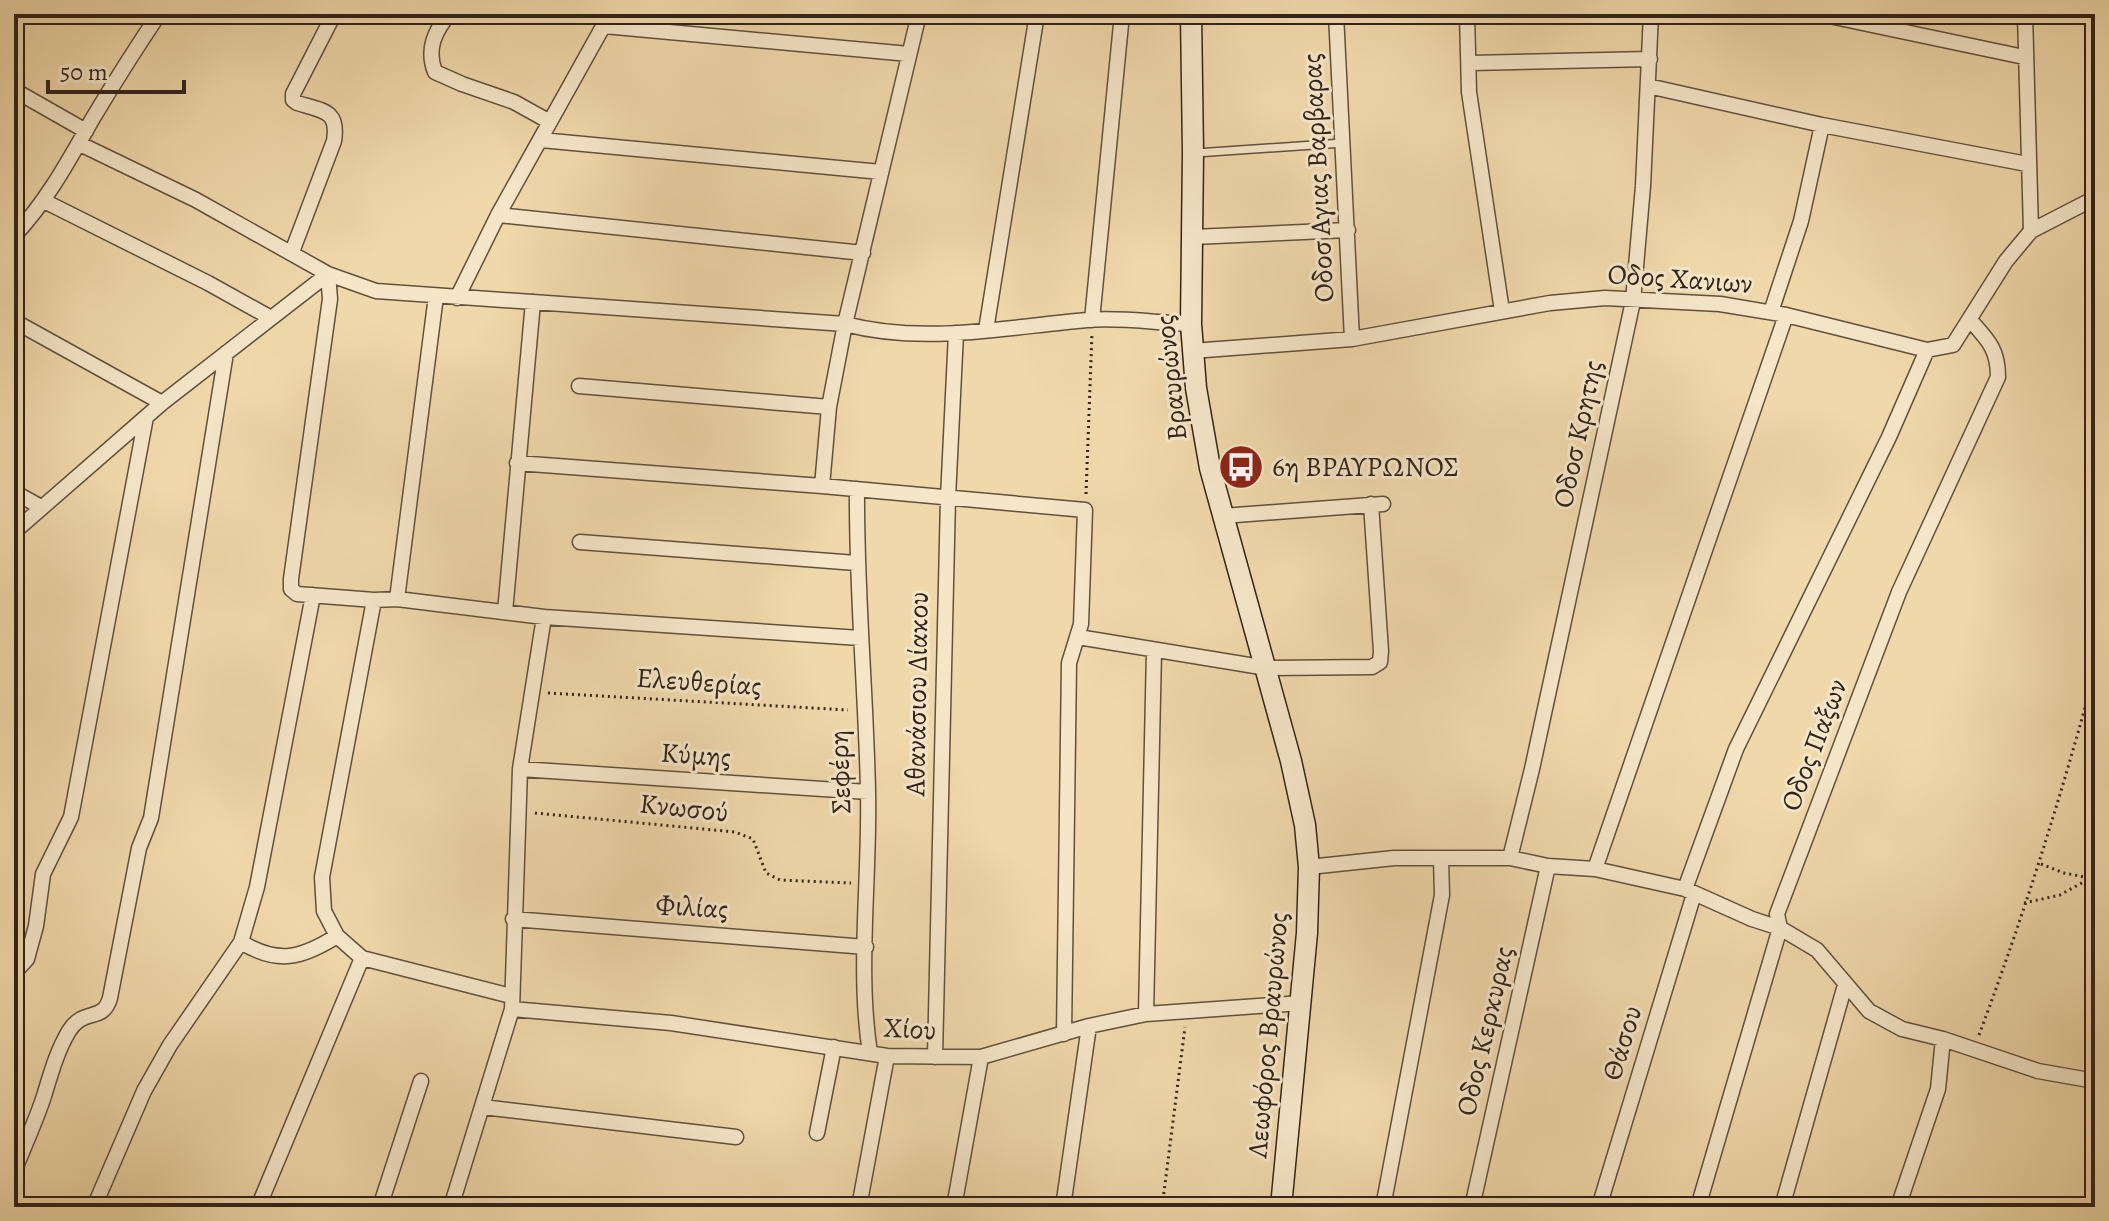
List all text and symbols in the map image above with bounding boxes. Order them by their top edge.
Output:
scale bar [48,44,184,94]
street label: Οδοσ Αγιας Βαρβαρας [1292,52,1344,304]
text: 50 m [60,56,108,88]
street label: Οδος Χανιων [1606,255,1754,303]
street label: Βραυρώνος [1146,313,1196,443]
street label: Οδοσ Κρητης [1544,357,1612,511]
bus stop icon: 6η ΒΡΑΥΡΩΝΟΣ [1217,443,1265,491]
place label: 6η ΒΡΑΥΡΩΝΟΣ [1272,448,1459,486]
street label: Αθανάσιου Δίακου [896,591,938,798]
street label: Ελευθερίας [635,659,763,705]
street label: Οδος Παξων [1772,674,1856,816]
street label: Σεφέρη [820,730,860,814]
street label: Κύμης [660,734,732,776]
street label: Κνωσού [638,784,730,832]
street label: Φιλίας [654,886,730,928]
street label: Λεωφόρος Βραυρώνος [1238,911,1298,1160]
street label: Οδος Κερκυρας [1447,943,1523,1119]
street label: Θάσου [1593,1001,1651,1085]
street label: Χίου [883,1009,937,1049]

